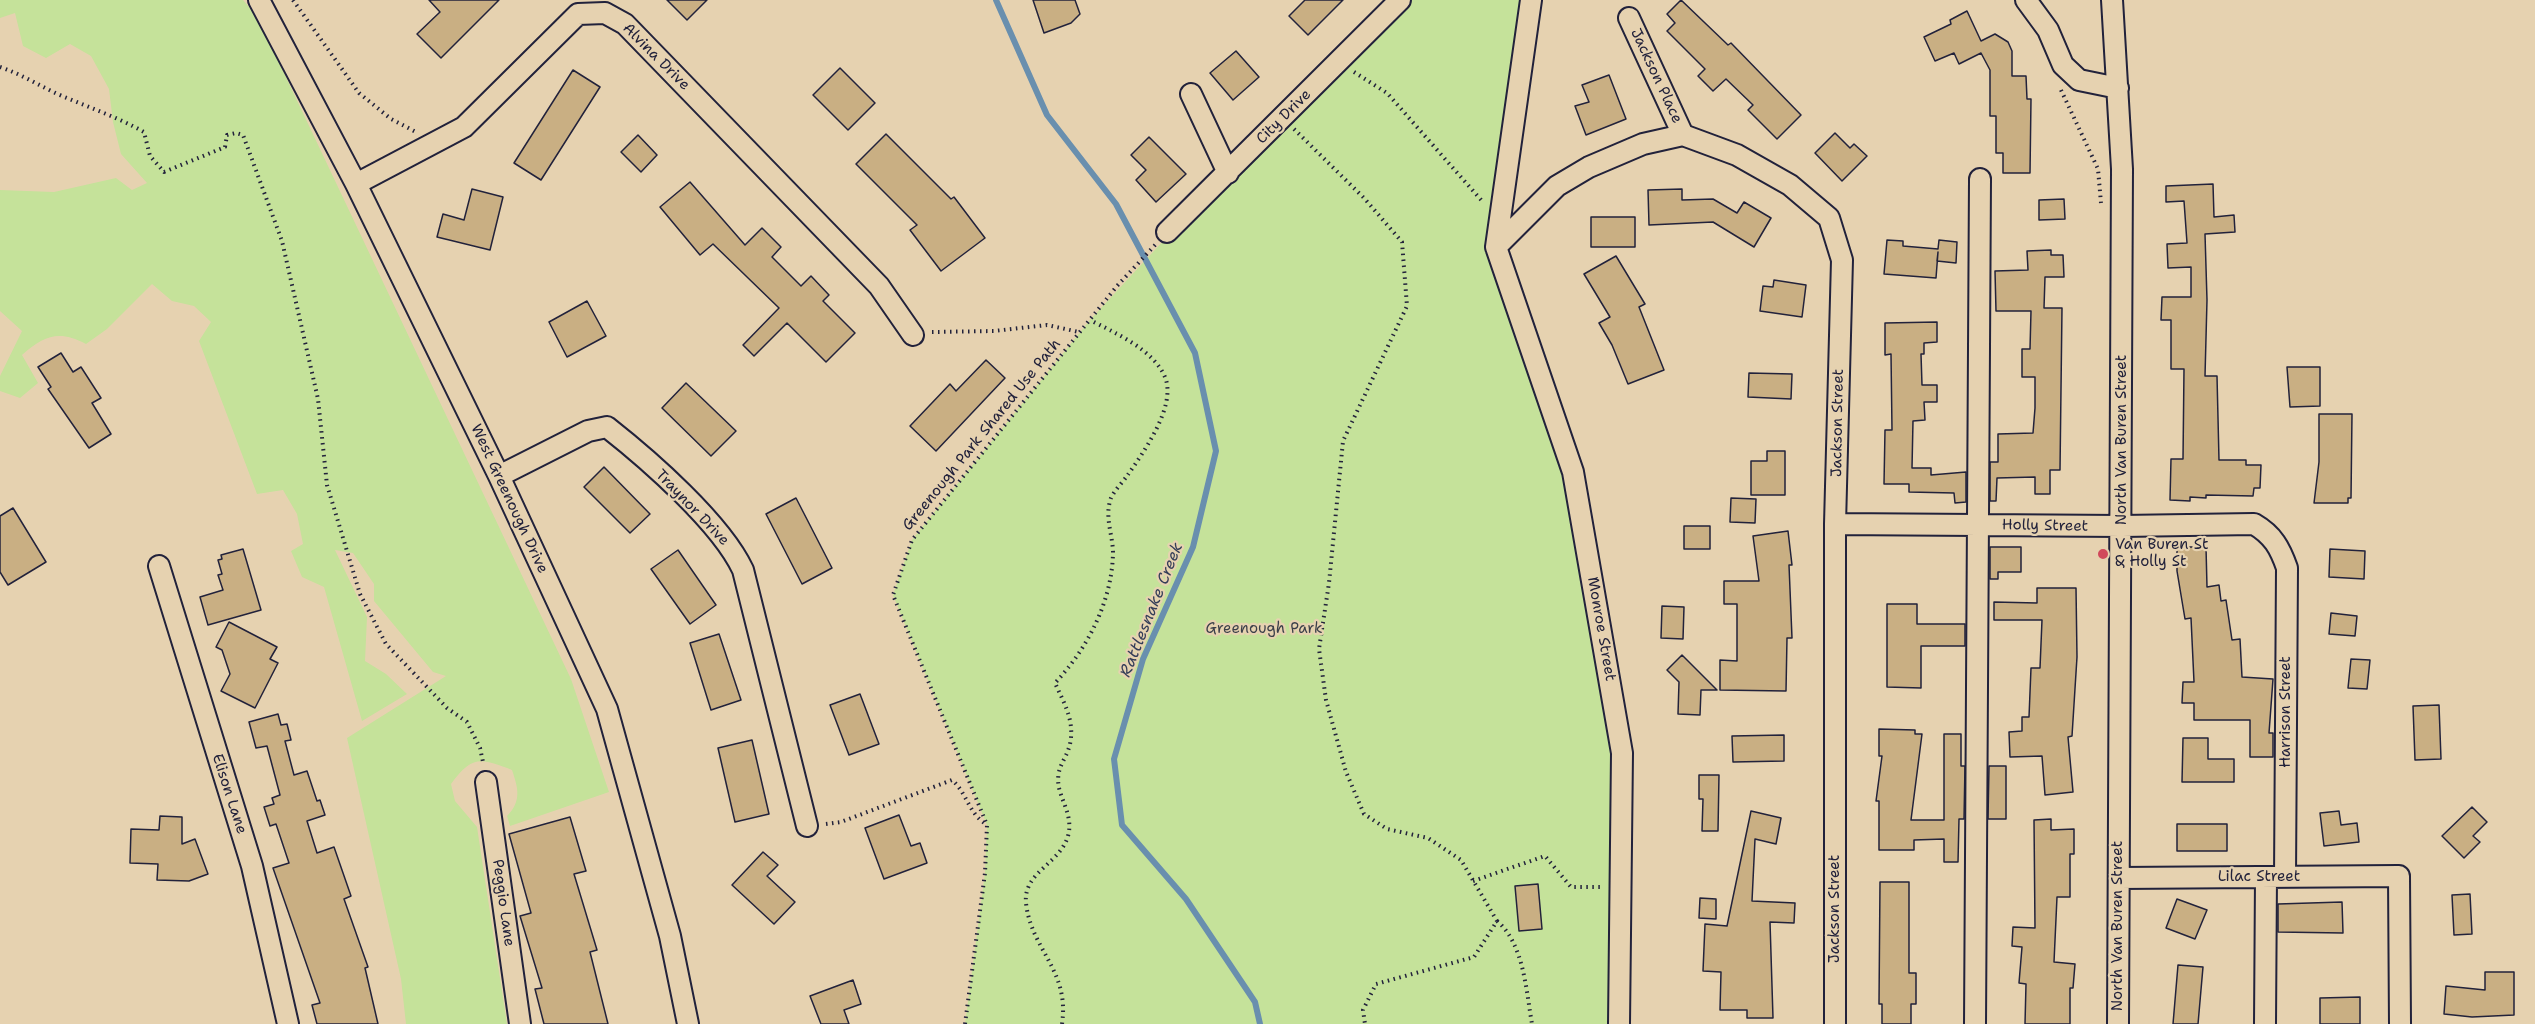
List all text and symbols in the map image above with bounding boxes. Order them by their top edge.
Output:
street label: Alvina Drive [619,20,693,94]
street label: Jackson Place [1626,26,1686,126]
street label: City Drive [1253,86,1315,148]
street label: Greenough Park Shared Use Path [899,336,1065,534]
street label: North Van Buren Street [2113,355,2131,525]
street label: Jackson Street [1828,369,1848,477]
street label: West Greenough Drive [466,422,552,576]
street label: Traynor Drive [651,466,733,550]
street label: Holly Street [2002,516,2088,536]
place label: Van Buren St & Holly St [2115,536,2208,571]
water label: Rattlesnake Creek [1116,540,1188,680]
marker: Van Buren St & Holly St [2096,547,2110,561]
street label: Monroe Street [1583,576,1619,682]
park label: Greenough Park [1205,620,1323,638]
street label: Harrison Street [2277,656,2295,768]
street label: Elison Lane [208,752,250,836]
street label: North Van Buren Street [2109,841,2127,1011]
street label: Jackson Street [1826,855,1844,963]
street label: Peggio Lane [488,858,518,948]
street label: Lilac Street [2218,868,2300,886]

